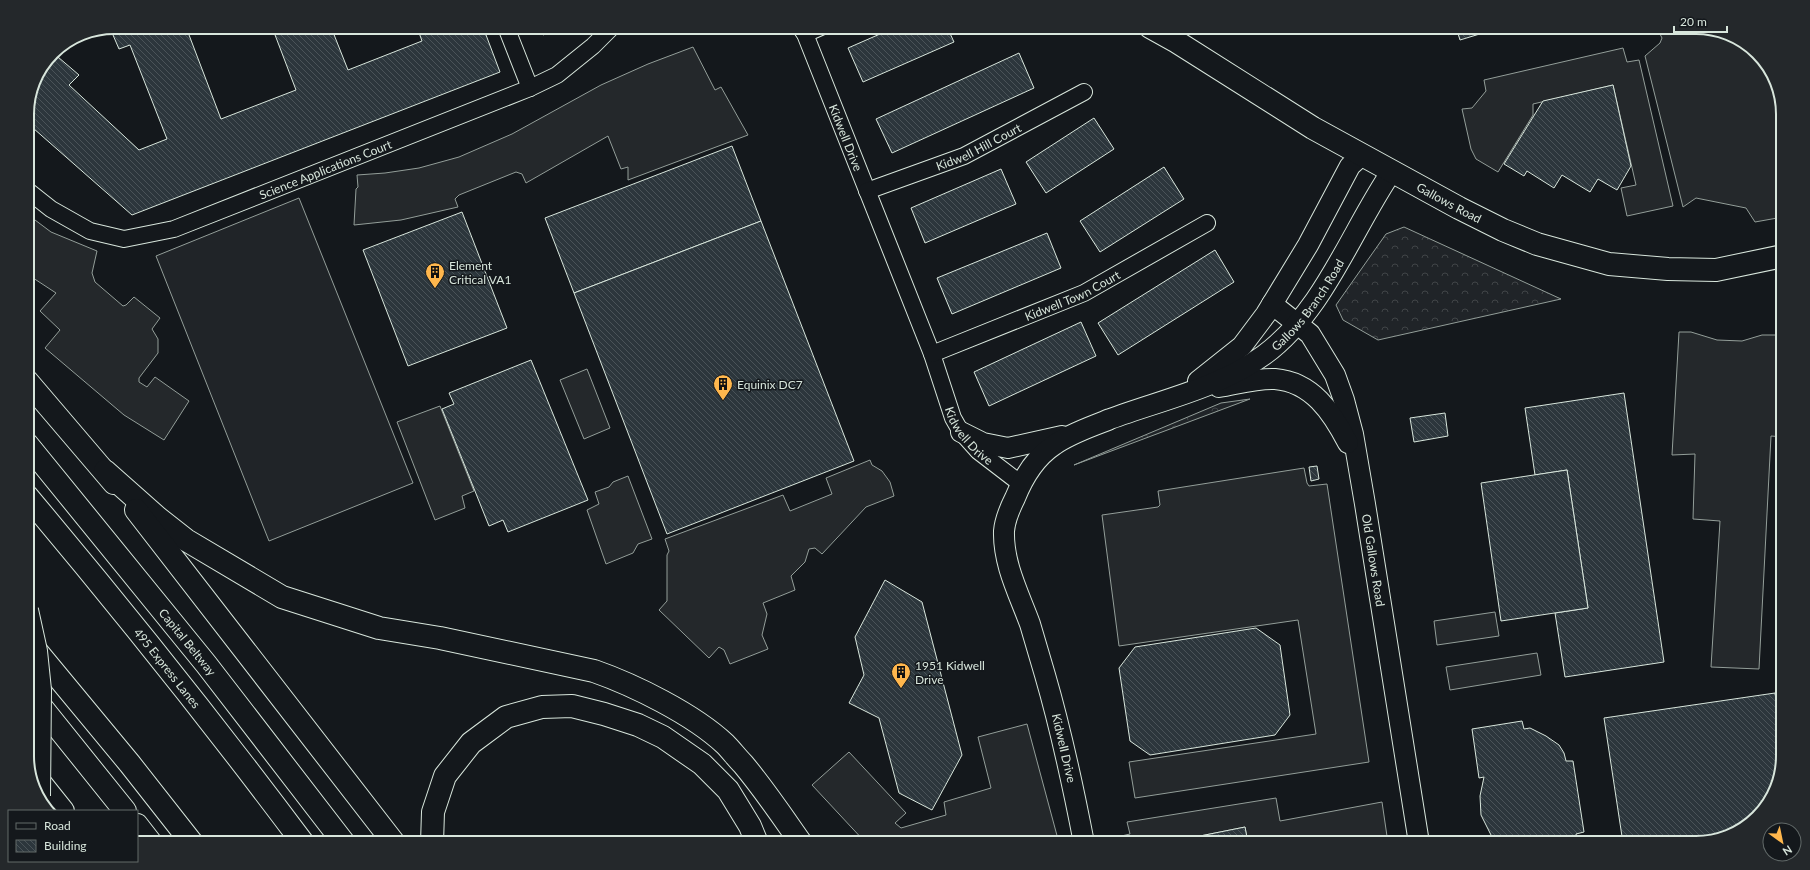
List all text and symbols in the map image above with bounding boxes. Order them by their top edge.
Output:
scale bar [1674,8,1727,34]
text: 20 m [1680,14,1707,29]
street label: Kidwell Drive [826,102,866,173]
street label: Kidwell Hill Court [934,119,1024,173]
street label: Science Applications Court [257,136,394,202]
street label: Gallows Road [1414,179,1484,226]
street label: Gallows Branch Road [1268,256,1347,354]
place label: Element Critical VA1 [449,258,511,287]
building icon: Element Critical VA1 [424,261,446,289]
street label: Kidwell Town Court [1022,266,1123,324]
building icon: Equinix DC7 [712,373,734,401]
place label: Equinix DC7 [737,377,803,392]
street label: Kidwell Drive [942,405,996,468]
street label: Old Gallows Road [1359,513,1389,607]
street label: Capital Beltway [156,605,220,679]
street label: 495 Express Lanes [131,625,204,711]
place label: 1951 Kidwell Drive [915,658,985,687]
building icon: 1951 Kidwell Drive [890,661,912,689]
street label: Kidwell Drive [1049,712,1079,784]
legend [8,810,138,862]
text: Road [44,818,71,833]
north arrow [1762,822,1802,862]
text: Building [44,838,87,853]
text: N [1781,843,1795,859]

